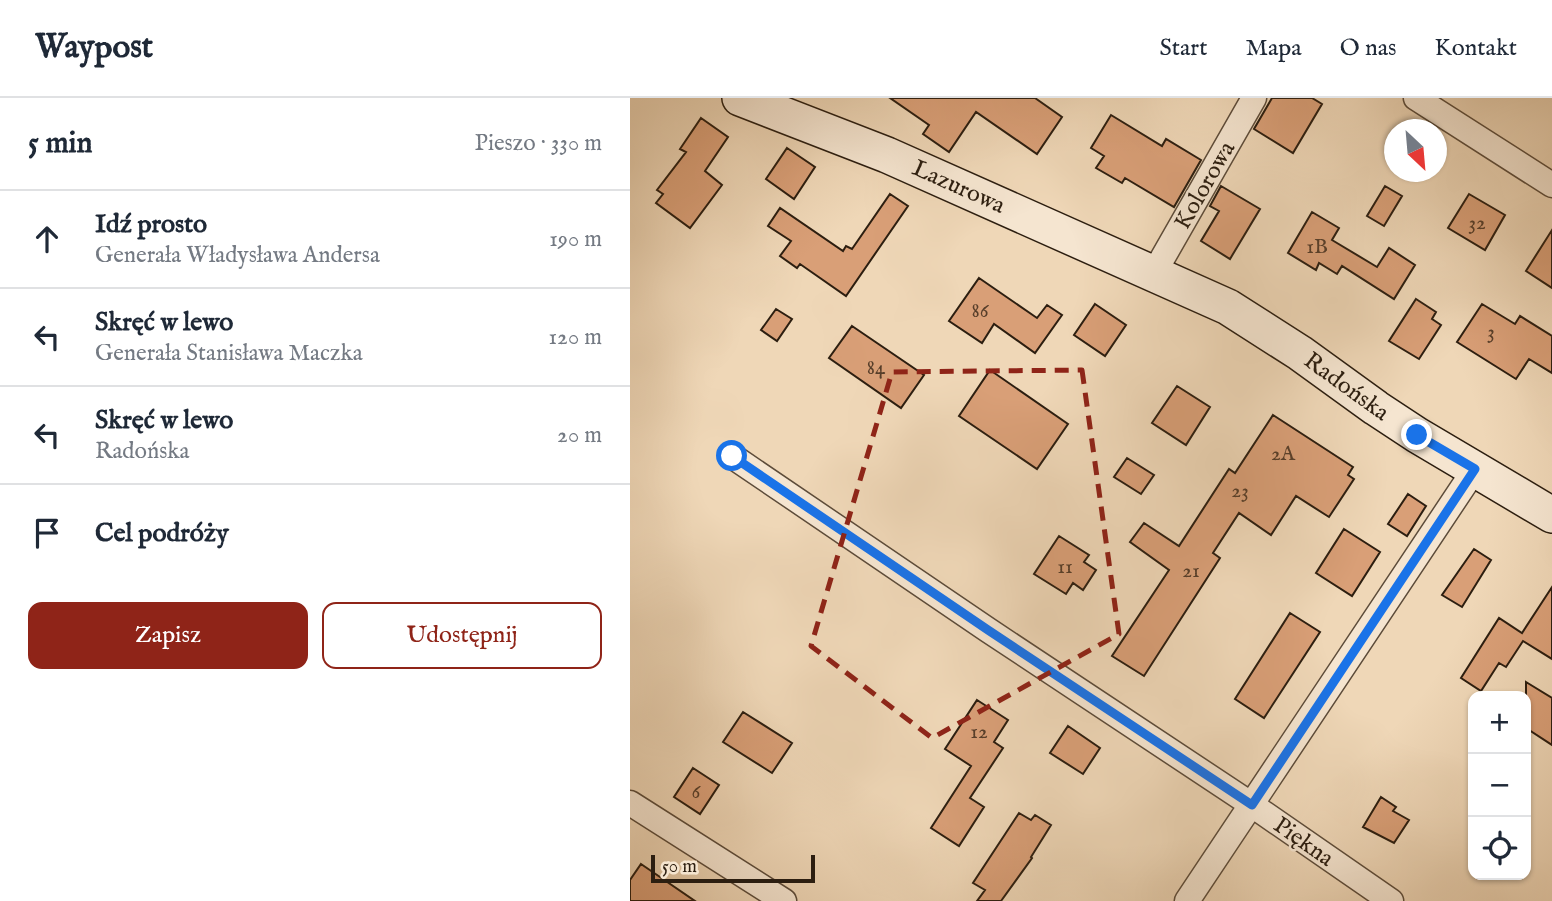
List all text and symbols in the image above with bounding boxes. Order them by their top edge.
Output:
text: Waypost [35,27,153,69]
text: Start [1159,33,1207,64]
text: Mapa [1245,33,1302,64]
text: O nas [1340,33,1396,64]
text: Kontakt [1434,33,1517,64]
north arrow [1384,119,1447,182]
text: 5 min [28,125,93,163]
text: Pieszo · 330 m [475,129,602,158]
street label: Kolorowa [1168,135,1243,236]
street label: Lazurowa [907,153,1010,222]
text: Idź prosto [95,208,207,241]
house number: 32 [1468,210,1486,237]
icon: ahead [28,220,66,258]
text: 190 m [549,225,602,254]
house number: 1B [1306,234,1328,261]
text: Generała Władysława Andersa [95,241,380,270]
house number: 86 [971,298,990,325]
text: Skręć w lewo [95,306,233,339]
icon: left [28,318,66,356]
house number: 3 [1487,319,1495,346]
text: 120 m [549,323,602,352]
text: Generała Stanisława Maczka [95,339,363,368]
street label: Radońska [1297,346,1396,429]
house number: 84 [867,355,886,382]
text: Skręć w lewo [95,404,233,437]
icon: left [28,416,66,454]
route end [1401,419,1432,450]
text: 20 m [557,421,602,450]
text: Radońska [95,437,190,466]
route start [716,440,747,471]
house number: 2A [1271,441,1296,468]
house number: 23 [1231,478,1249,505]
icon: arrive [28,514,66,552]
text: Cel podróży [95,517,229,550]
house number: 11 [1057,554,1073,581]
house number: 21 [1182,558,1200,585]
button: Zapisz [28,602,308,669]
button: Udostępnij [322,602,602,669]
map controls [1468,691,1531,880]
button: + [1468,691,1531,754]
house number: 12 [970,719,988,746]
button: − [1468,754,1531,817]
house number: 6 [692,779,702,806]
street label: Piękna [1267,810,1340,875]
button: locate [1468,817,1531,880]
scale bar [651,852,816,884]
text: 50 m [662,855,697,879]

